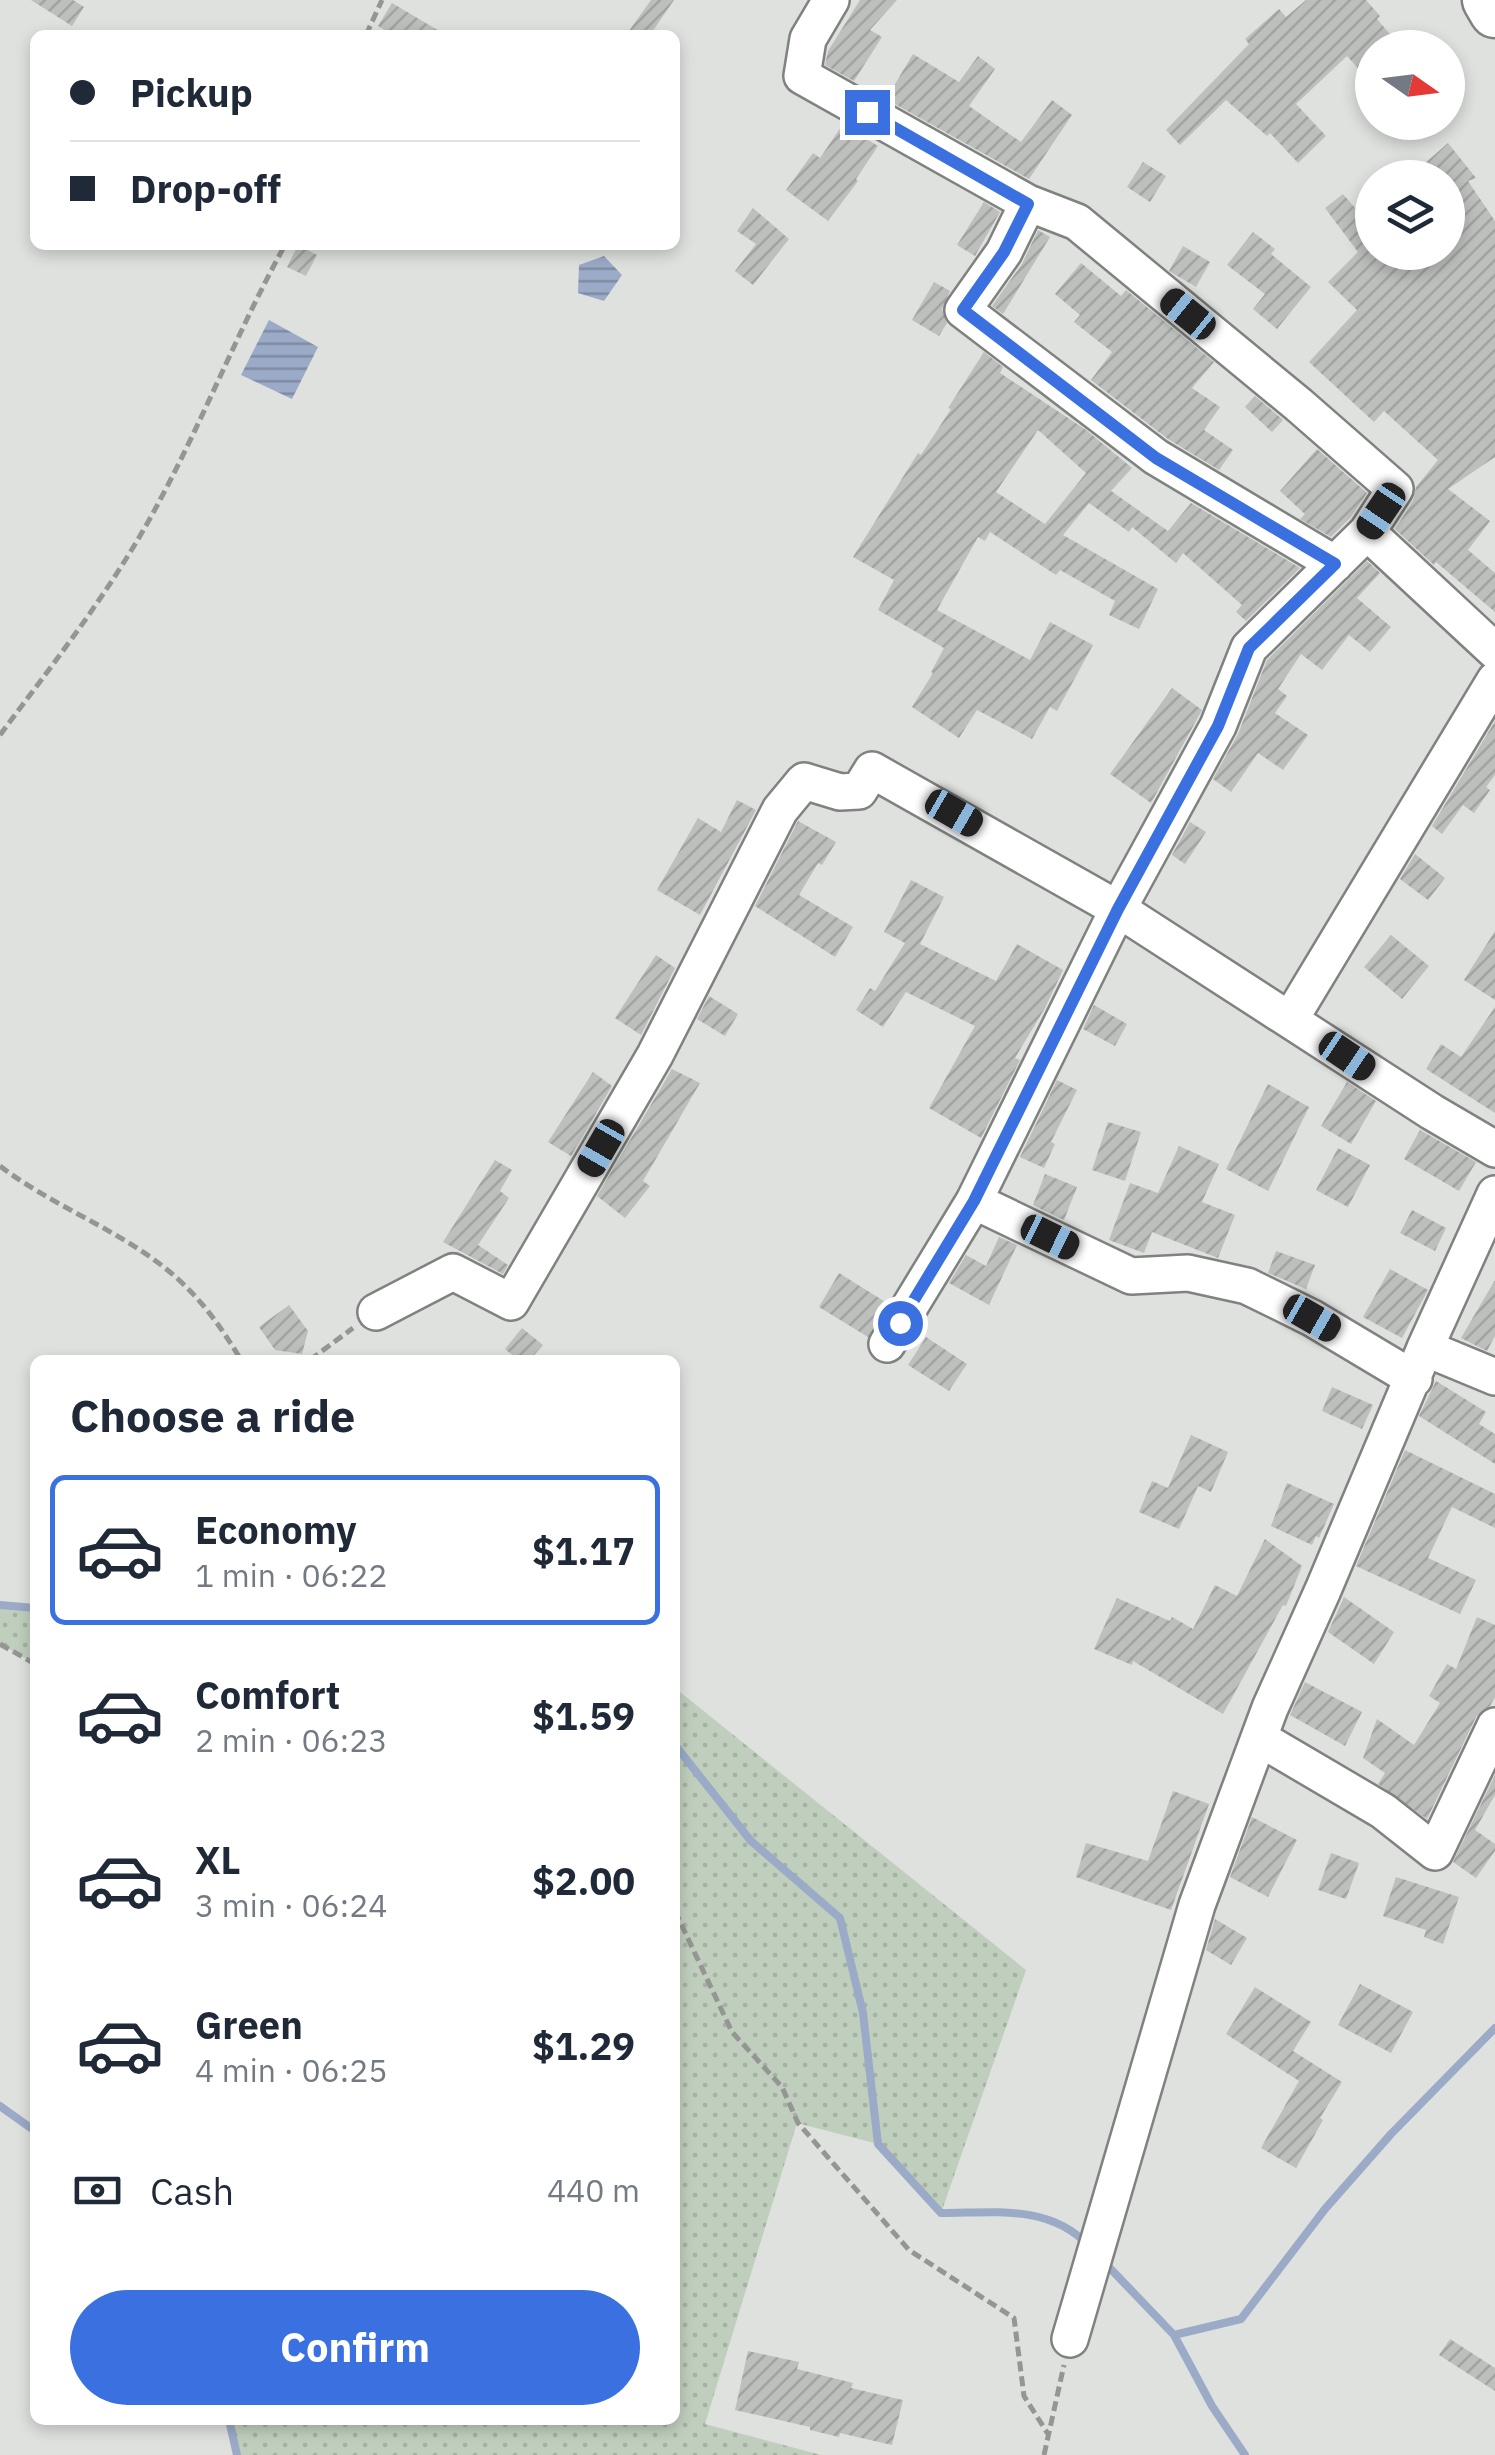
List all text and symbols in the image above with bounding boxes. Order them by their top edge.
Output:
north arrow [1355,30,1465,140]
map controls [1355,30,1465,270]
text: Pickup [130,68,253,117]
route end [845,90,890,135]
button: layers [1355,160,1465,270]
text: Drop-off [130,164,281,213]
car [1155,283,1221,345]
car [1352,478,1410,544]
car [921,785,987,841]
car [1314,1027,1380,1085]
car [573,1115,629,1181]
car [1016,1210,1084,1264]
car [1279,1290,1345,1346]
route start [878,1301,923,1346]
text: Choose a ride [70,1386,355,1444]
icon: car [75,1505,165,1595]
text: Economy [195,1505,357,1554]
text: $1.17 [532,1526,635,1575]
text: 1 min · 06:22 [195,1554,388,1596]
icon: car [75,1670,165,1760]
text: Comfort [195,1670,340,1719]
text: $1.59 [532,1691,635,1740]
text: 2 min · 06:23 [195,1719,388,1761]
icon: car [75,1835,165,1925]
text: XL [195,1835,241,1884]
text: $2.00 [532,1856,635,1905]
text: 3 min · 06:24 [195,1884,388,1926]
icon: car [75,2000,165,2090]
text: Green [195,2000,303,2049]
text: $1.29 [532,2021,635,2070]
text: 4 min · 06:25 [195,2049,388,2091]
icon: cash [70,2163,125,2218]
text: Cash [150,2166,234,2215]
text: 440 m [547,2169,640,2211]
button: Confirm [70,2290,640,2405]

